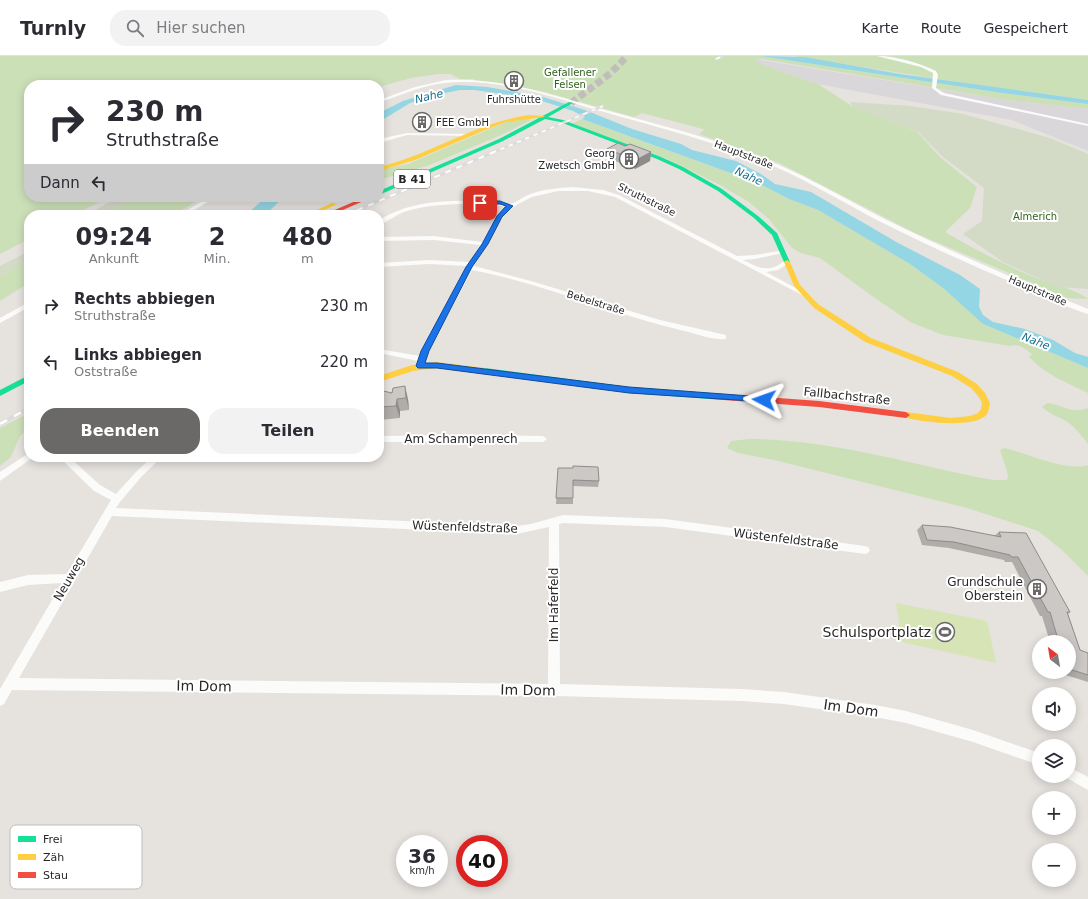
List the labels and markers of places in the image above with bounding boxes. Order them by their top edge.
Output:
building icon: Fuhrshütte [503,70,525,92]
place label: Fuhrshütte [487,94,541,105]
building icon: FEE GmbH [411,111,433,133]
place label: FEE GmbH [436,117,489,128]
place label: Georg Zwetsch GmbH [538,148,615,171]
building icon: Georg Zwetsch GmbH [618,148,640,170]
pin [463,186,497,220]
place label: Grundschule Oberstein [947,575,1023,603]
building icon: Grundschule Oberstein [1026,578,1048,600]
sports icon: Schulsportplatz [934,621,956,643]
place label: Schulsportplatz [823,624,931,640]

